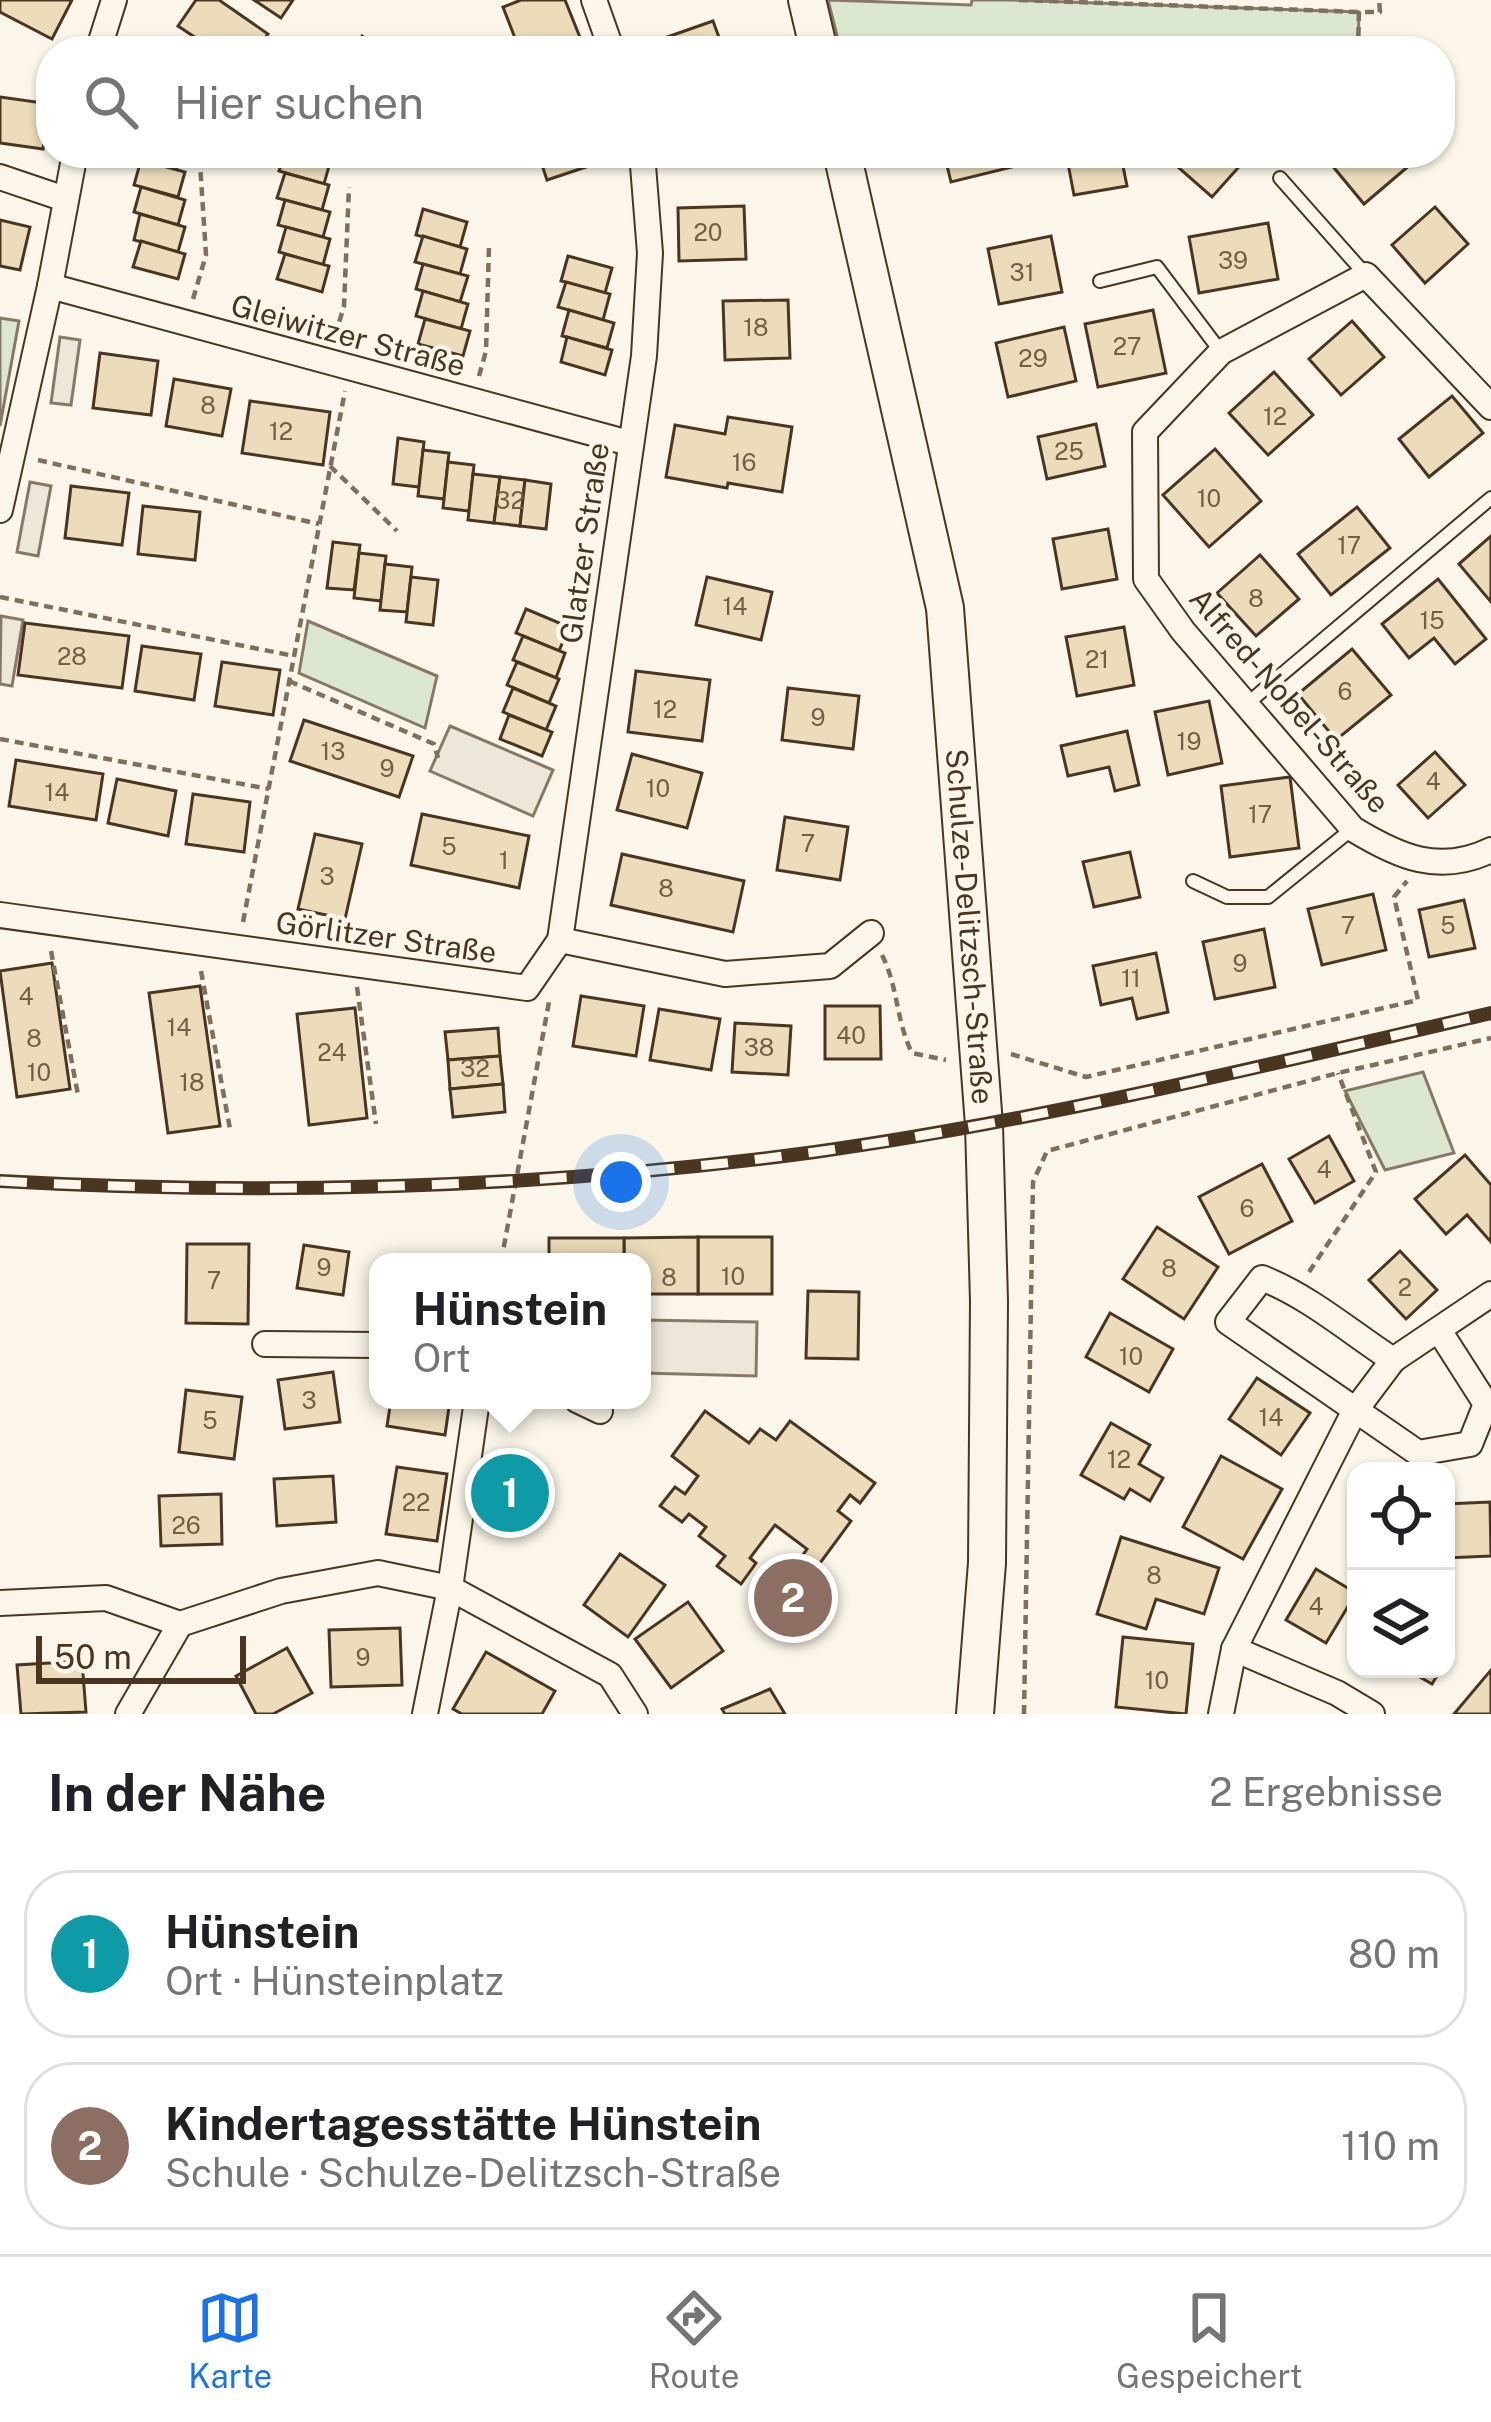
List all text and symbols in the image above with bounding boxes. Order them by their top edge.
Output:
search box [36,36,1455,168]
icon: search [78,69,144,135]
text: Hier suchen [174,76,424,129]
house number: 20 [694,218,723,246]
house number: 39 [1218,246,1248,274]
house number: 31 [1010,258,1034,286]
street label: Gleiwitzer Straße [227,286,469,384]
house number: 18 [743,313,769,341]
house number: 27 [1113,332,1141,360]
house number: 29 [1018,344,1048,372]
house number: 8 [200,391,216,419]
house number: 12 [1263,402,1287,430]
house number: 12 [269,417,293,445]
house number: 25 [1054,437,1084,465]
street label: Glatzer Straße [552,440,616,646]
house number: 16 [732,448,756,476]
house number: 10 [1197,484,1221,512]
house number: 32 [495,486,525,514]
house number: 17 [1337,531,1361,559]
street label: Alfred-Nobel-Straße [1182,580,1397,820]
house number: 8 [1248,584,1264,612]
house number: 14 [723,592,747,620]
house number: 15 [1419,606,1445,634]
house number: 28 [57,642,87,670]
house number: 21 [1085,645,1109,673]
house number: 6 [1338,677,1352,705]
house number: 12 [653,695,677,723]
house number: 9 [811,703,826,731]
house number: 19 [1177,727,1201,755]
house number: 13 [321,737,345,765]
street label: Schulze-Delitzsch-Straße [939,747,1001,1106]
house number: 9 [380,754,395,782]
house number: 4 [1425,767,1441,795]
house number: 10 [646,774,670,802]
house number: 14 [45,778,69,806]
house number: 17 [1248,800,1272,828]
house number: 7 [801,829,815,857]
house number: 5 [441,832,457,860]
house number: 1 [499,846,509,874]
house number: 3 [319,862,335,890]
house number: 8 [658,874,674,902]
street label: Görlitzer Straße [273,904,499,970]
house number: 7 [1341,911,1355,939]
house number: 5 [1440,911,1456,939]
house number: 9 [1233,949,1248,977]
house number: 11 [1121,964,1141,992]
house number: 4 [18,982,34,1010]
house number: 14 [167,1013,191,1041]
house number: 40 [836,1021,866,1049]
house number: 8 [26,1024,42,1052]
house number: 38 [744,1033,774,1061]
house number: 24 [317,1038,347,1066]
house number: 32 [460,1054,490,1082]
house number: 10 [27,1058,51,1086]
house number: 18 [179,1068,205,1096]
your location [591,1152,651,1212]
house number: 4 [1316,1155,1332,1183]
house number: 6 [1240,1194,1254,1222]
house number: 9 [317,1253,332,1281]
popup [369,1253,651,1409]
house number: 8 [1161,1254,1177,1282]
house number: 10 [721,1262,745,1290]
house number: 8 [661,1263,677,1291]
house number: 7 [207,1266,221,1294]
house number: 2 [1398,1273,1412,1301]
text: Hünstein [413,1282,607,1335]
text: Ort [413,1335,471,1381]
house number: 10 [1119,1342,1143,1370]
house number: 3 [301,1386,317,1414]
house number: 14 [1259,1403,1283,1431]
house number: 5 [202,1406,218,1434]
house number: 12 [1107,1445,1131,1473]
pin: 1 [471,1448,549,1538]
map controls [1347,1462,1455,1678]
button: locate [1347,1462,1455,1570]
house number: 22 [402,1488,430,1516]
house number: 26 [171,1511,201,1539]
pin: 2 [754,1553,832,1643]
house number: 8 [1146,1561,1162,1589]
button: layers [1347,1570,1455,1678]
house number: 4 [1308,1592,1324,1620]
scale bar [36,1630,246,1683]
text: 50 m [54,1638,132,1676]
house number: 9 [356,1643,371,1671]
house number: 10 [1145,1666,1169,1694]
text: In der Nähe [48,1763,326,1822]
text: 2 Ergebnisse [1209,1769,1443,1815]
text: Hünstein [165,1905,359,1958]
text: 1 [82,1931,98,1977]
text: 80 m [1348,1931,1440,1977]
text: Ort · Hünsteinplatz [165,1958,504,2004]
text: Kindertagesstätte Hünstein [165,2097,762,2150]
text: 2 [78,2123,102,2169]
text: 110 m [1341,2123,1440,2169]
text: Schule · Schulze-Delitzsch-Straße [165,2150,781,2196]
tab: Karte [188,2285,272,2395]
tab: Route [649,2285,739,2395]
tab: Gespeichert [1116,2285,1303,2395]

